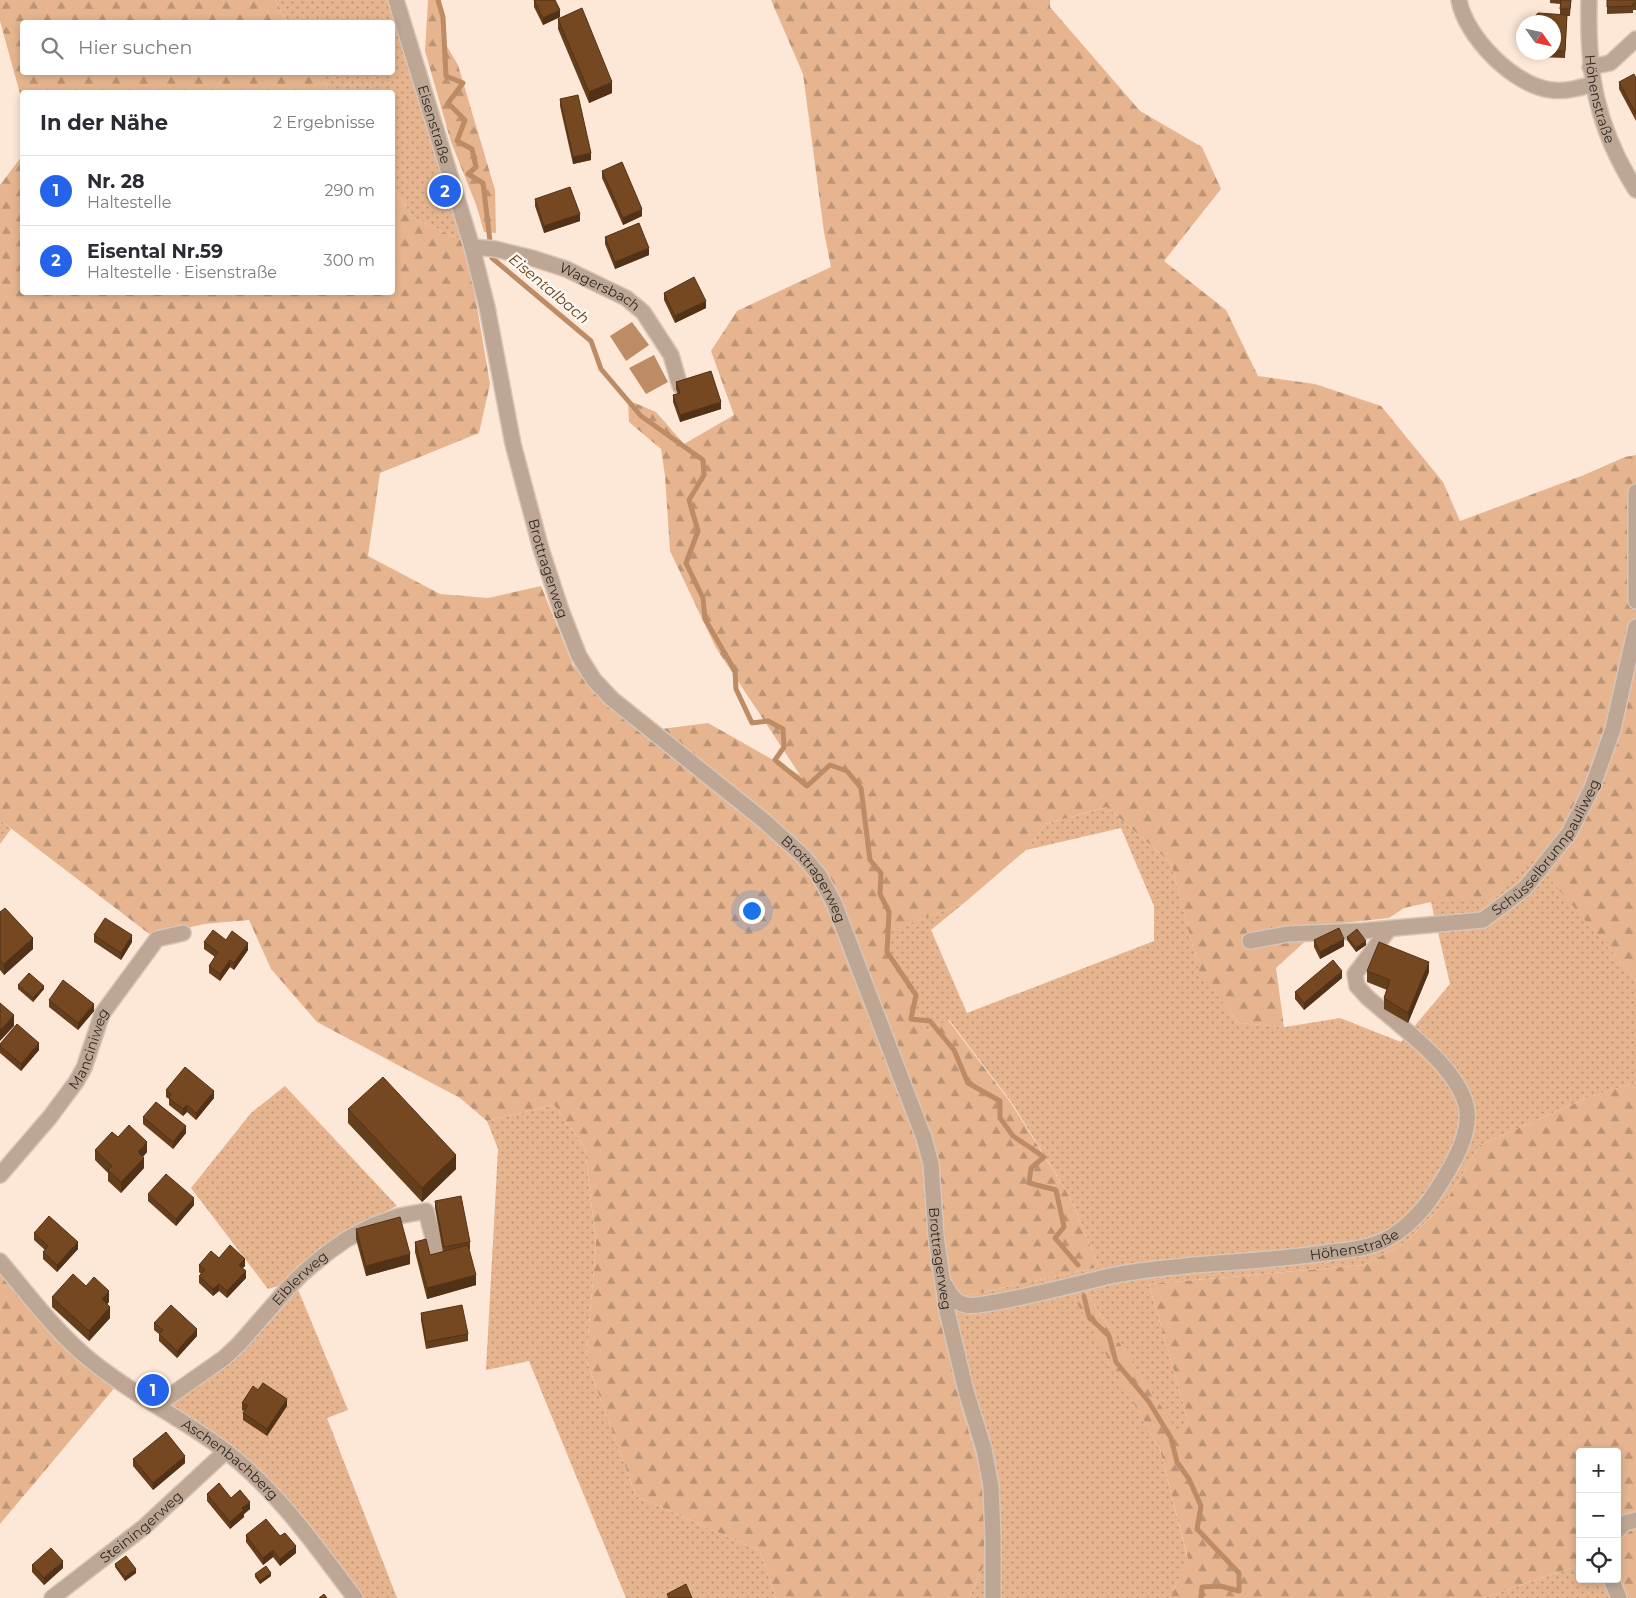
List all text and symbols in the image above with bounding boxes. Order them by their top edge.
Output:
north arrow [1516,15,1561,60]
search box [20,20,395,75]
icon: search [38,34,66,62]
text: Hier suchen [78,36,192,59]
street label: Höhenstraße [1581,54,1619,146]
street label: Eisenstraße [414,83,455,166]
text: In der Nähe [40,110,168,135]
text: 2 Ergebnisse [273,113,375,132]
text: Nr. 28 [87,170,144,193]
pin: 2 [429,172,461,210]
text: 1 [53,181,59,200]
text: 290 m [324,181,375,200]
text: Haltestelle [87,193,171,212]
text: Eisental Nr.59 [87,240,223,263]
water label: Eisentalbach [505,249,594,328]
text: 2 [51,251,61,270]
text: 300 m [324,251,375,270]
street label: Wagersbach [557,258,644,315]
text: Haltestelle · Eisenstraße [87,263,277,282]
street label: Brottragerweg [524,517,572,621]
street label: Schüsselbrunnpauliweg [1488,777,1603,919]
street label: Brottragerweg [777,832,850,925]
your location [739,898,765,924]
street label: Manciniweg [64,1004,113,1093]
street label: Brottragerweg [925,1207,956,1311]
street label: Höhenstraße [1309,1225,1402,1264]
street label: Eiblerweg [268,1247,331,1309]
pin: 1 [137,1371,169,1409]
street label: Aschenbachberg [178,1415,282,1504]
map controls [1576,1448,1621,1583]
button: + [1576,1448,1621,1493]
street label: Steiningerweg [96,1487,186,1567]
button: − [1576,1493,1621,1538]
button: locate [1576,1538,1621,1583]

